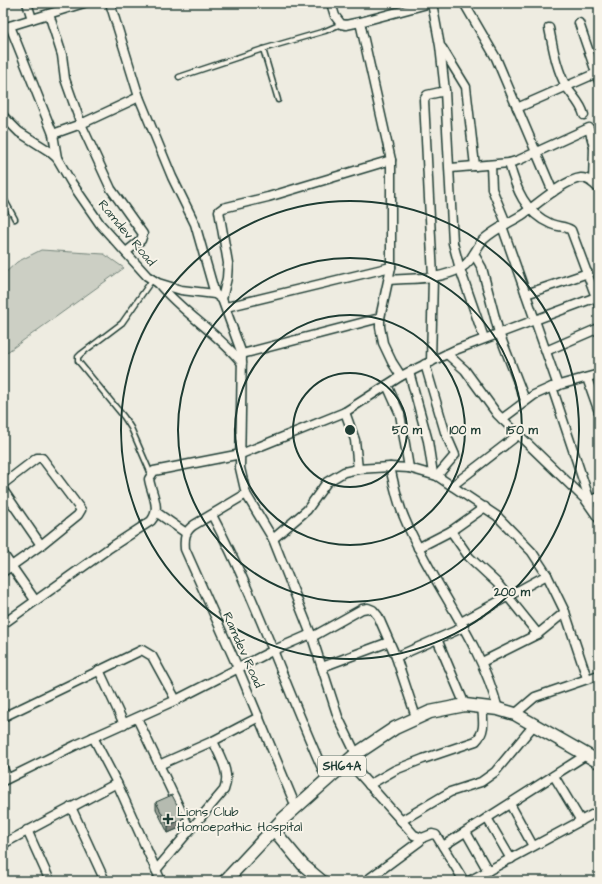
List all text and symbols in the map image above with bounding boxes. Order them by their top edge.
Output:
street label: Ramdev Road [94,196,160,270]
text: 50 m [392,422,423,439]
text: 100 m [450,422,481,439]
text: 150 m [506,422,539,439]
centre of rings [343,423,357,437]
text: 200 m [493,584,531,601]
street label: Ramdev Road [218,609,268,691]
road number: SH64A [318,756,366,776]
place label: Lions Club Homoepathic Hospital [177,803,302,836]
marker: Lions Club Homoepathic Hospital [162,813,174,825]

